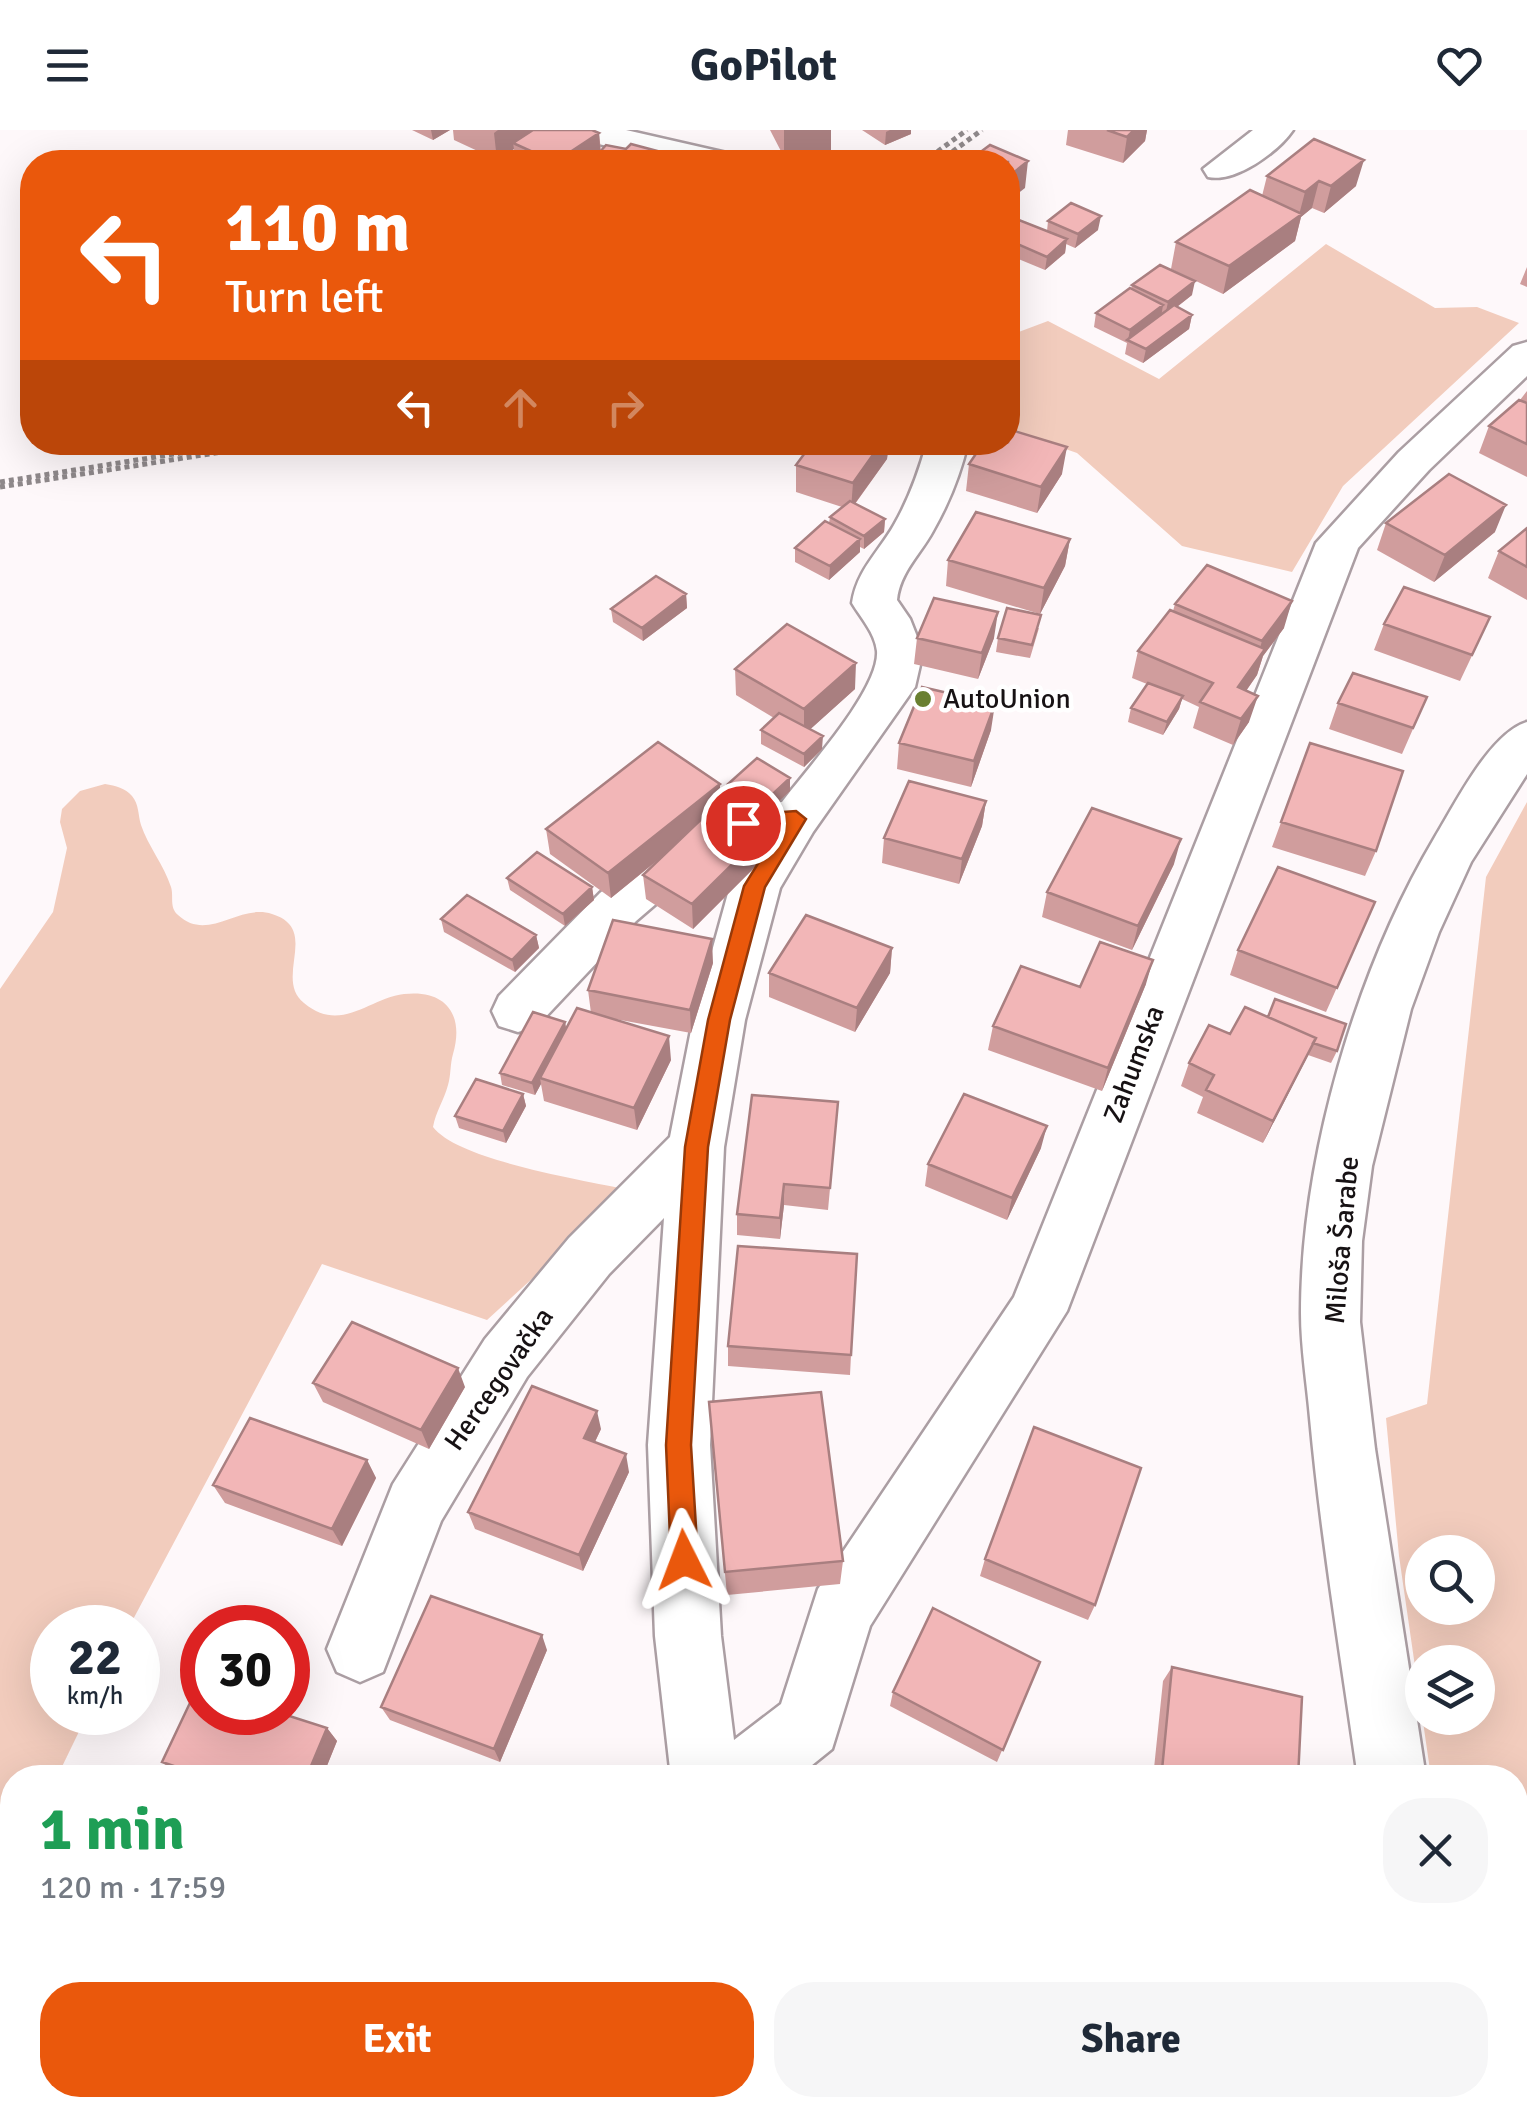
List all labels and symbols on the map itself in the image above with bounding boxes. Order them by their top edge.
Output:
place label: AutoUnion [943,682,1071,716]
marker: AutoUnion [912,688,934,710]
pin [701,781,786,866]
street label: Zahumska [1096,1001,1172,1127]
street label: Miloša Šarabe [1318,1155,1366,1325]
street label: Hercegovačka [437,1301,561,1457]
position arrow [632,1508,736,1612]
speed limit sign: 30 [180,1605,310,1735]

